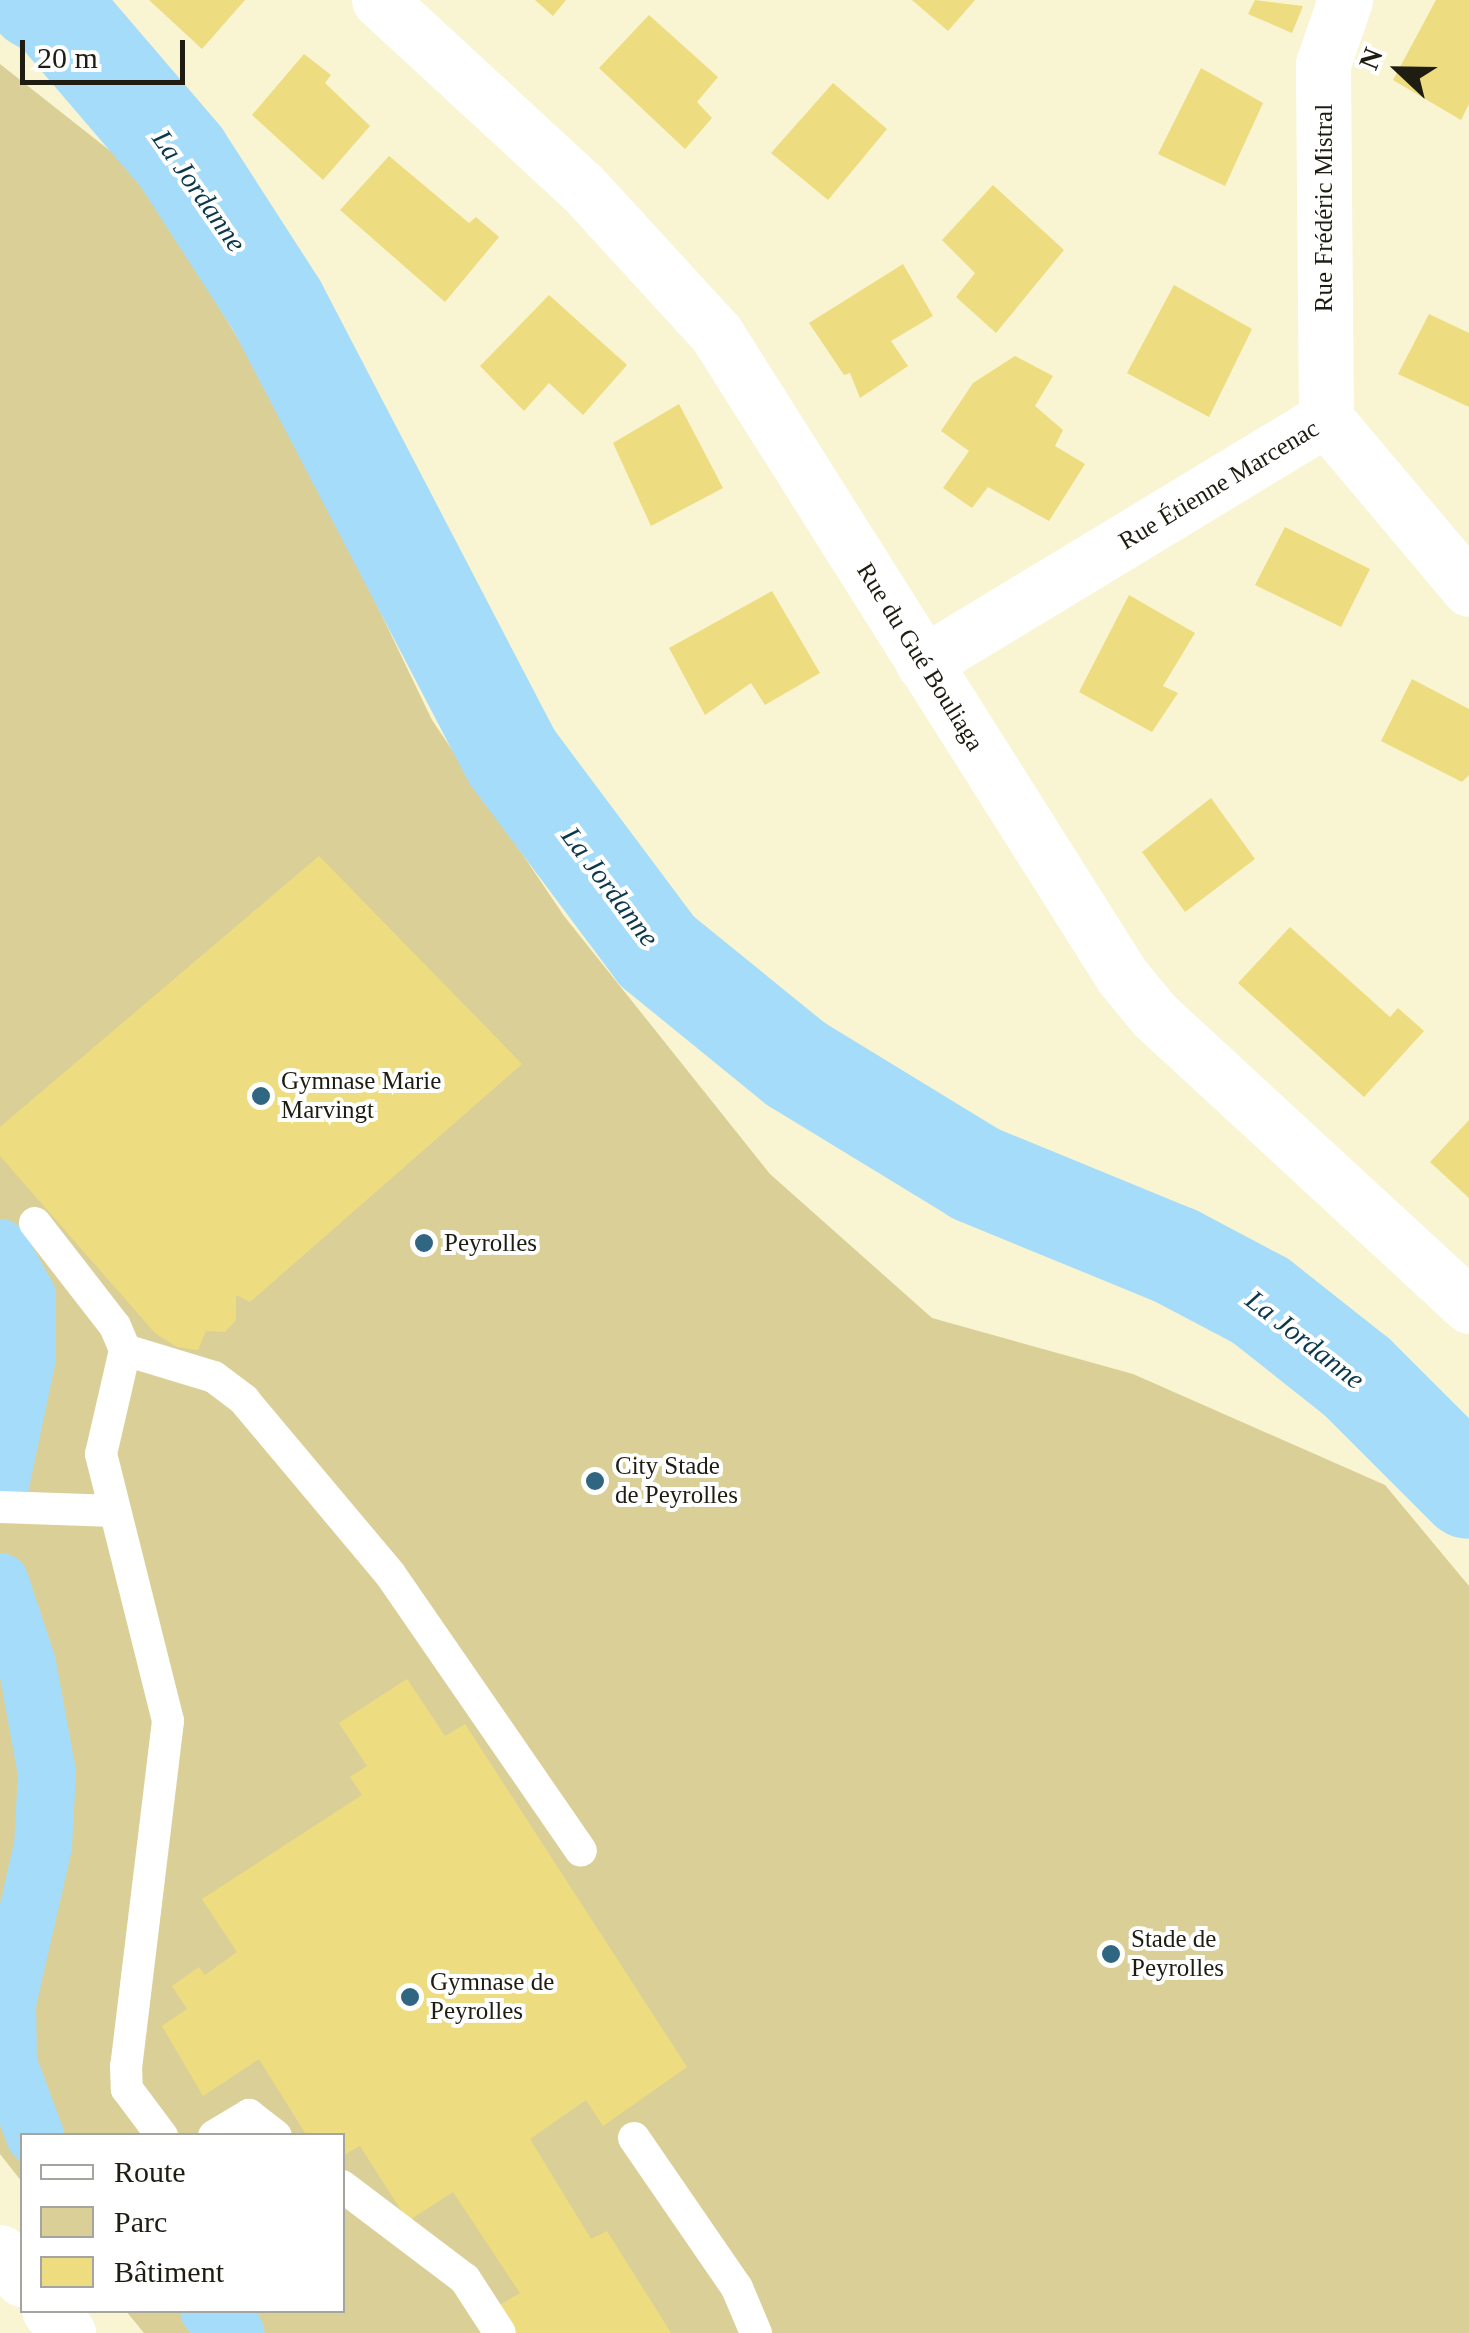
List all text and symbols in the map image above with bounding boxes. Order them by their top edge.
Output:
scale bar [25,20,190,82]
north arrow [1349,20,1449,120]
text: 20 m [37,41,98,74]
text: N [1353,43,1389,74]
street label: Rue Frédéric Mistral [1309,104,1339,312]
water label: La Jordanne [145,123,253,259]
street label: Rue Étienne Marcenac [1114,414,1324,556]
street label: Rue du Gué Bouliaga [850,557,990,757]
water label: La Jordanne [554,820,666,954]
place label: Gymnase Marie Marvingt [281,1067,441,1126]
marker: Gymnase Marie Marvingt [250,1085,272,1107]
place label: Peyrolles [444,1228,537,1258]
marker: Peyrolles [413,1232,435,1254]
water label: La Jordanne [1239,1283,1371,1397]
place label: City Stade de Peyrolles [615,1452,738,1511]
marker: City Stade de Peyrolles [584,1470,606,1492]
place label: Stade de Peyrolles [1131,1925,1224,1984]
marker: Stade de Peyrolles [1100,1943,1122,1965]
place label: Gymnase de Peyrolles [430,1968,554,2027]
marker: Gymnase de Peyrolles [399,1986,421,2008]
legend [20,2133,345,2313]
text: Route [114,2155,186,2188]
text: Parc [114,2205,167,2238]
text: Bâtiment [114,2255,224,2288]

